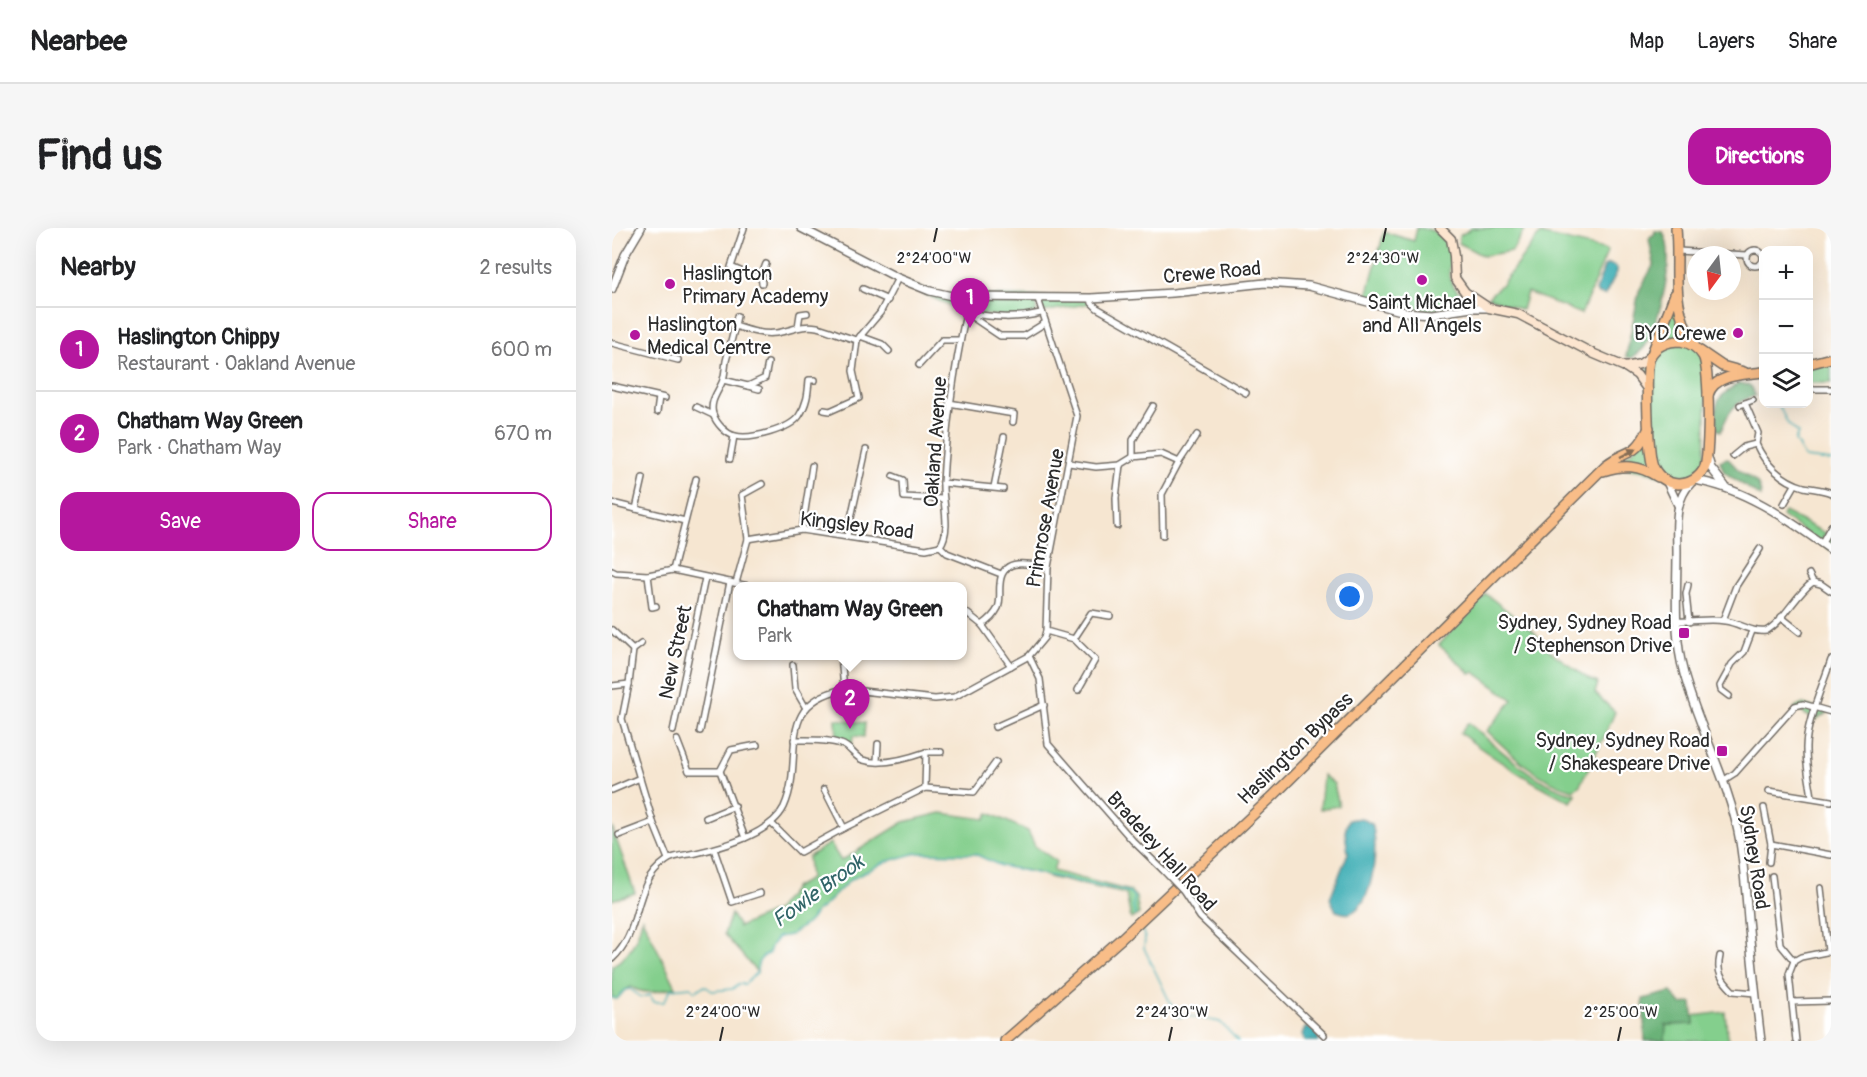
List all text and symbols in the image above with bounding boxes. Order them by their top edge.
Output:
text: Nearbee [30,24,127,59]
text: Map [1629,28,1664,55]
text: Layers [1697,28,1755,55]
text: Share [1788,28,1837,55]
button: Directions [1688,128,1831,185]
text: Find us [36,130,162,182]
north arrow [1687,246,1741,300]
map controls [1759,246,1813,408]
button: + [1759,246,1813,300]
text: 2°24'00"W [897,249,971,268]
text: 2°24'30"W [1347,249,1419,268]
text: Nearby [60,251,136,283]
text: 2 results [480,255,552,280]
street label: Crewe Road [1162,256,1262,289]
place label: Haslington Primary Academy [682,261,829,309]
marker: Saint Michael and All Angels [1415,273,1429,287]
marker: Haslington Primary Academy [663,277,677,291]
pin: 1 [950,279,990,328]
place label: Saint Michael and All Angels [1363,290,1482,338]
button: − [1759,300,1813,354]
place label: Haslington Medical Centre [647,312,771,360]
place label: BYD Crewe [1634,321,1726,346]
text: Haslington Chippy [117,323,279,351]
marker: BYD Crewe [1731,326,1745,340]
marker: Haslington Medical Centre [628,328,642,342]
text: 1 [76,337,83,362]
text: 600 m [491,337,552,362]
text: Restaurant · Oakland Avenue [117,351,355,376]
button: layers [1759,354,1813,408]
street label: Oakland Avenue [918,376,953,508]
text: Chatham Way Green [117,407,303,435]
text: 2 [74,421,85,446]
text: 670 m [494,421,552,446]
text: Park · Chatham Way [117,435,281,460]
street label: Primrose Avenue [1021,446,1070,590]
one-way arrow [1620,448,1637,458]
button: Save [60,492,300,551]
button: Share [312,492,552,551]
street label: Kingsley Road [799,506,915,545]
popup [733,582,967,660]
your location [1335,582,1364,611]
text: Chatham Way Green [757,595,943,623]
street label: New Street [653,602,698,701]
place label: Sydney, Sydney Road / Stephenson Drive [1497,610,1672,658]
text: Park [757,623,792,648]
marker: Sydney, Sydney Road / Stephenson Drive [1677,626,1691,640]
pin: 2 [830,680,870,729]
street label: Haslington Bypass [1232,687,1358,810]
place label: Sydney, Sydney Road / Shakespeare Drive [1535,728,1710,776]
marker: Sydney, Sydney Road / Shakespeare Drive [1715,744,1729,758]
street label: Bradeley Hall Road [1101,786,1222,916]
street label: Sydney Road [1734,803,1775,911]
water label: Fowle Brook [767,848,871,934]
text: 2°24'00"W [686,1003,760,1022]
text: 2°24'30"W [1136,1003,1208,1022]
text: 2°25'00"W [1584,1003,1658,1022]

